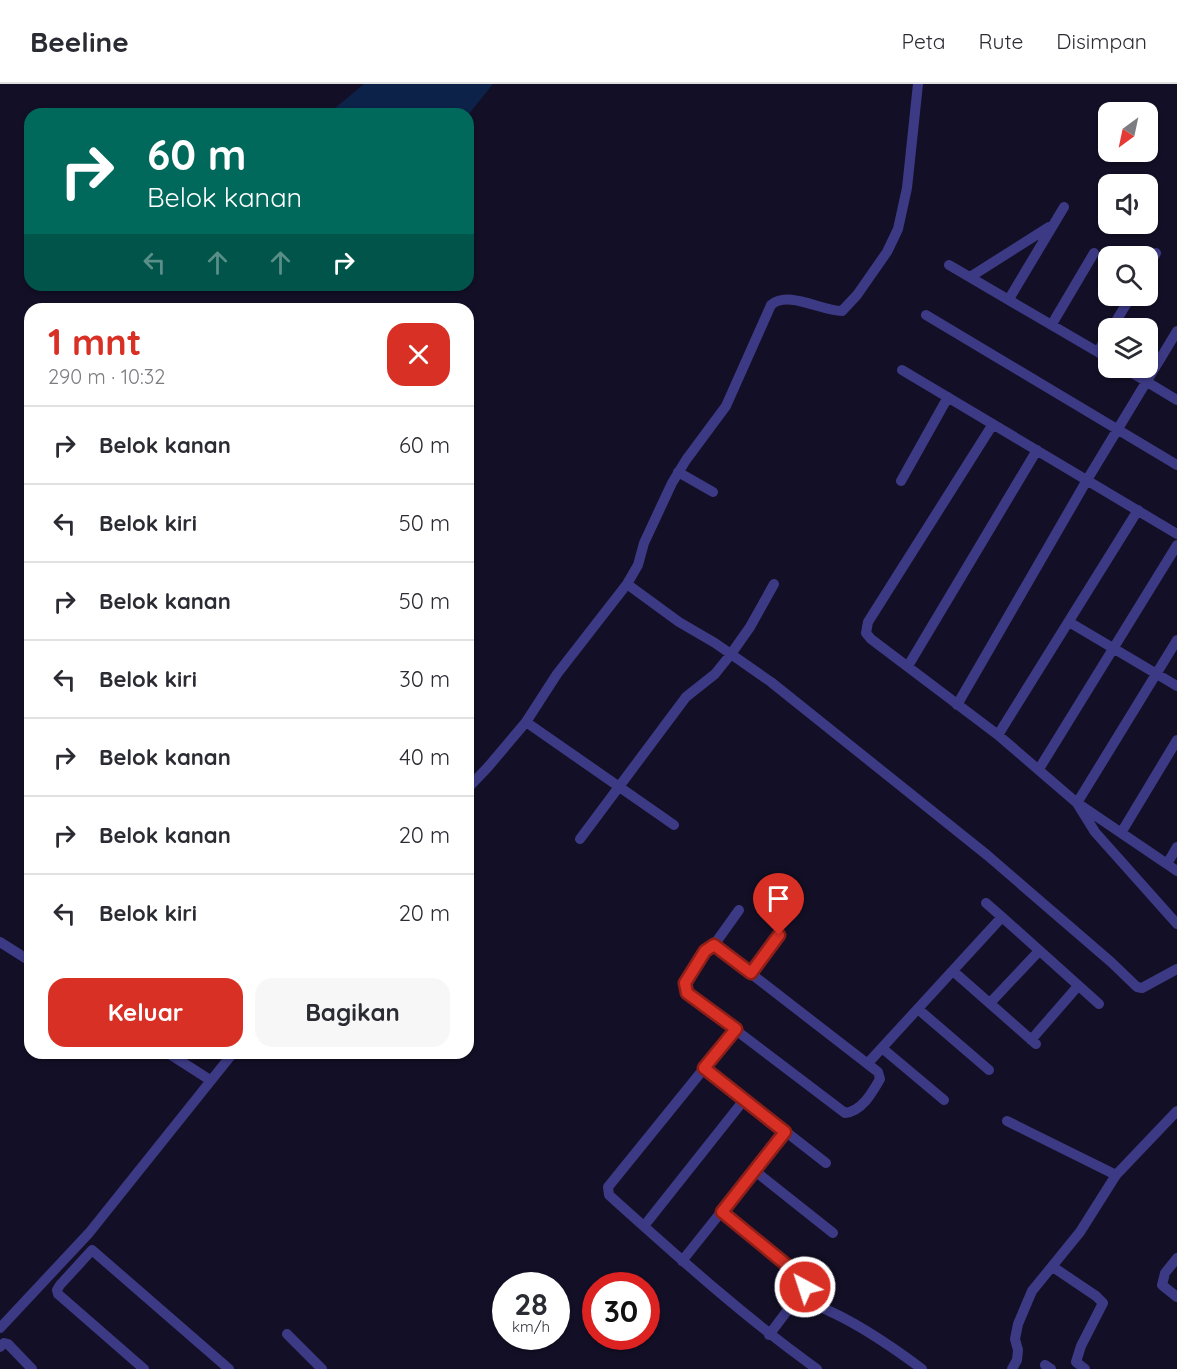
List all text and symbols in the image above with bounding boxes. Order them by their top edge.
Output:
text: Beeline [30,24,129,59]
text: Peta [902,28,946,54]
text: Rute [979,28,1023,54]
text: Disimpan [1056,28,1147,54]
north arrow [1098,102,1158,162]
map controls [1098,102,1158,378]
text: 60 m [147,128,247,181]
icon: right [48,132,126,210]
button: sound [1098,174,1158,234]
text: Belok kanan [147,180,302,214]
icon: left [138,246,171,279]
icon: ahead [201,246,234,279]
icon: ahead [264,246,297,279]
icon: right [327,246,360,279]
button: search [1098,246,1158,306]
button: layers [1098,318,1158,378]
text: 1 mnt [48,319,141,364]
button: close [387,323,450,386]
text: 290 m · 10:32 [48,364,165,389]
icon: right [48,429,81,462]
text: Belok kanan [99,431,231,459]
text: 60 m [399,431,450,459]
icon: left [48,507,81,540]
text: Belok kiri [99,509,197,537]
text: 50 m [399,509,450,537]
icon: right [48,585,81,618]
text: Belok kanan [99,587,231,615]
text: 50 m [399,587,450,615]
icon: left [48,663,81,696]
text: Belok kiri [99,665,197,693]
text: 30 m [399,665,450,693]
icon: right [48,741,81,774]
text: Belok kanan [99,743,231,771]
text: 40 m [399,743,450,771]
icon: right [48,819,81,852]
text: Belok kanan [99,821,231,849]
text: 20 m [399,821,450,849]
pin [753,873,804,935]
icon: arrive [762,882,795,915]
icon: left [48,897,81,930]
text: Belok kiri [99,899,197,927]
text: 20 m [399,899,450,927]
button: Keluar [48,978,243,1047]
button: Bagikan [255,978,450,1047]
position arrow [773,1255,837,1319]
speed limit sign: 30 [582,1272,660,1350]
text: 28 [514,1285,548,1323]
text: km/h [512,1317,550,1336]

